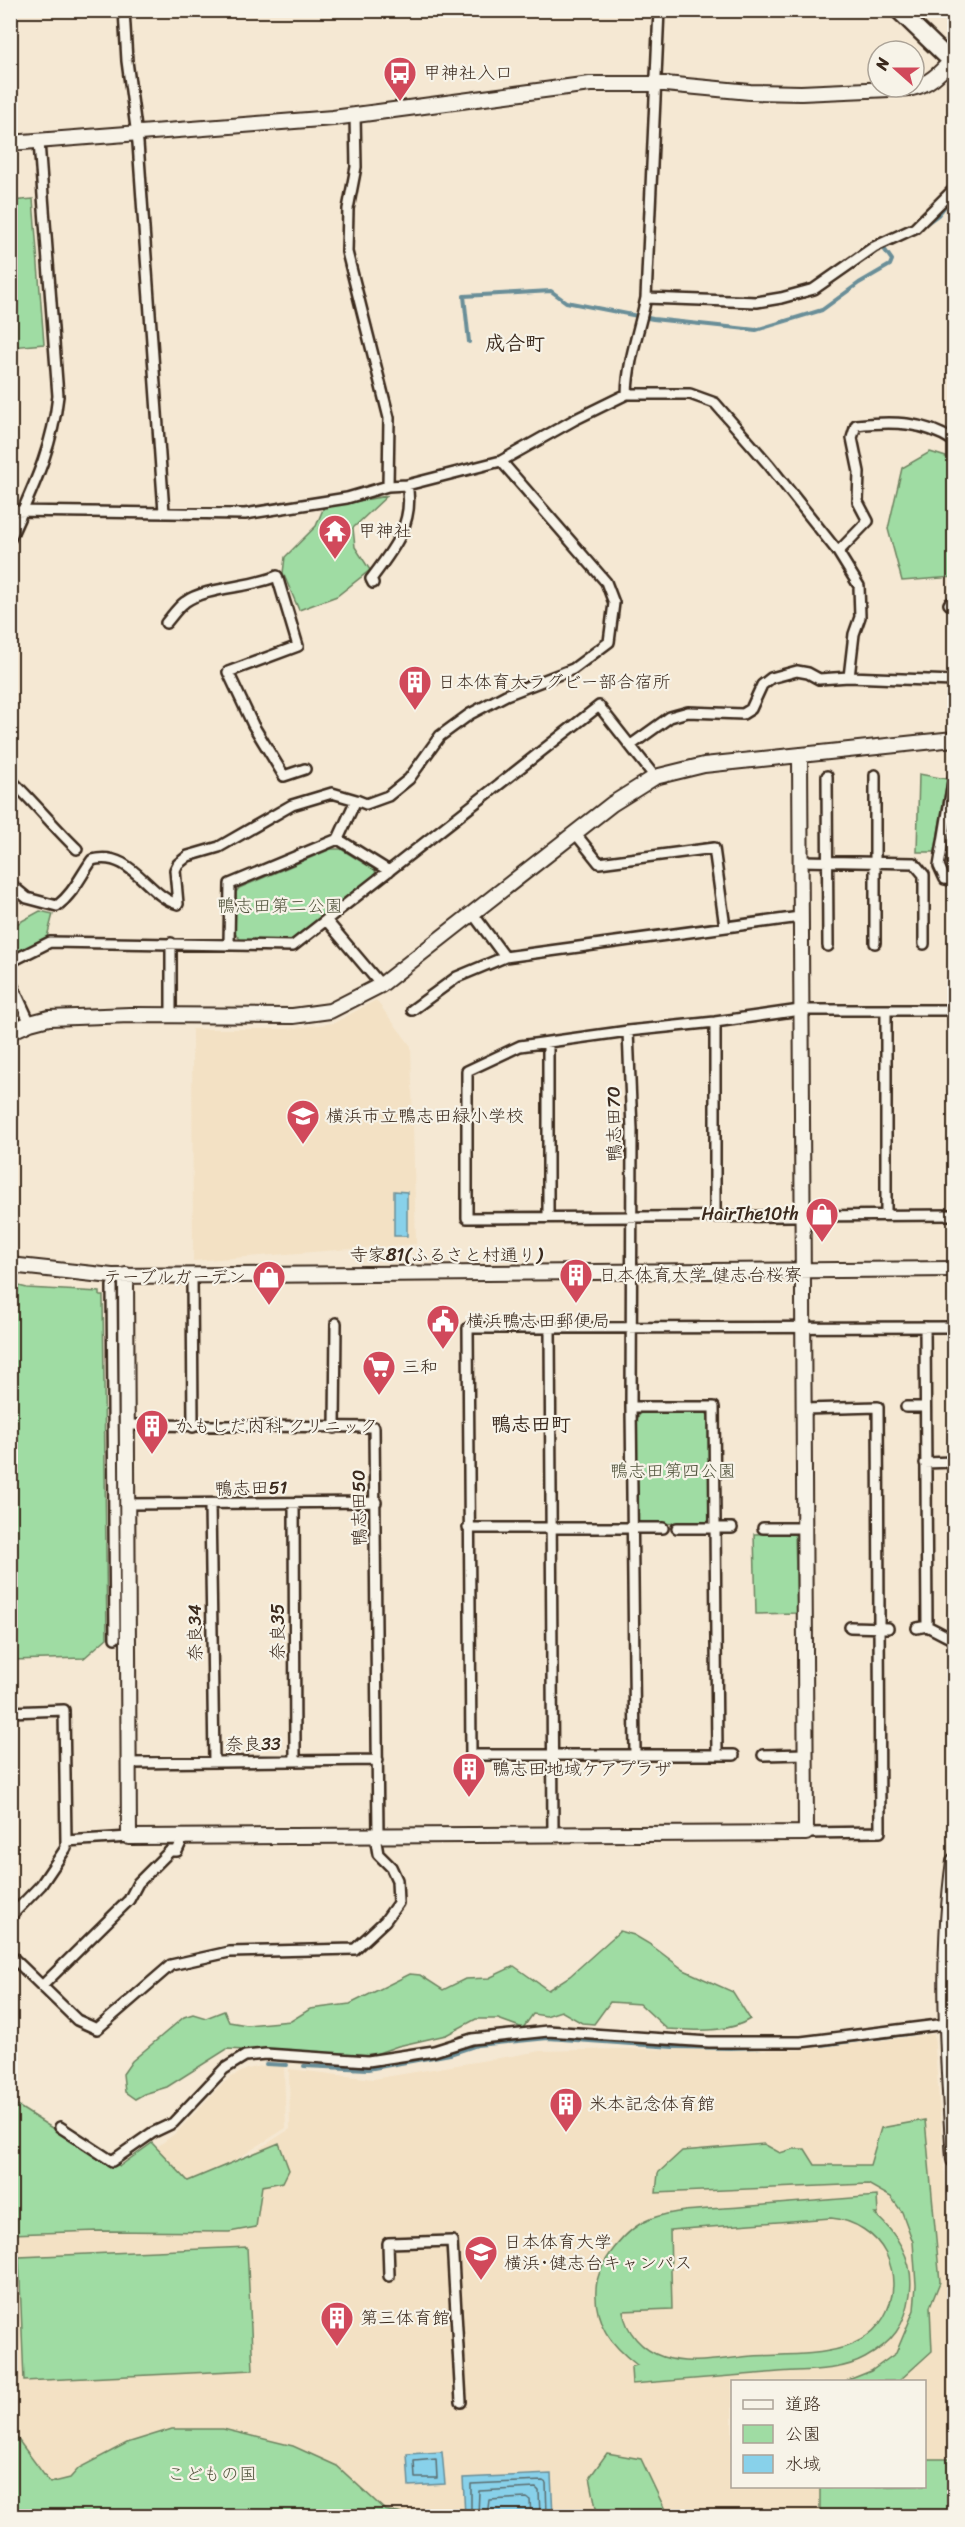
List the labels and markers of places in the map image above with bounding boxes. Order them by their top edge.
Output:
bus stop icon: 甲神社入口 [382,55,418,102]
place label: 甲神社入口 [423,57,513,89]
temple icon: 甲神社 [317,513,353,560]
place label: 甲神社 [358,515,412,547]
building icon: 日本体育大ラグビー部合宿所 [397,664,433,711]
place label: 日本体育大ラグビー部合宿所 [438,666,670,698]
school or university icon: 横浜市立鴨志田緑小学校 [285,1098,321,1145]
place label: 横浜市立鴨志田緑小学校 [326,1100,524,1132]
shop icon: HairThe10th [804,1196,840,1243]
place label: HairThe10th [701,1198,799,1230]
building icon: 日本体育大学 健志台桜寮 [558,1257,594,1304]
shop icon: テーブルガーデン [251,1259,287,1306]
place label: 日本体育大学 健志台桜寮 [599,1259,802,1291]
place label: テーブルガーデン [103,1261,246,1293]
public building icon: 横浜鴨志田郵便局 [425,1303,461,1350]
place label: 横浜鴨志田郵便局 [466,1305,610,1337]
supermarket icon: 三和 [361,1349,397,1396]
place label: 三和 [402,1351,438,1383]
building icon: かもしだ内科 クリニック [134,1408,170,1455]
place label: かもしだ内科 クリニック [175,1410,378,1442]
building icon: 鴨志田地域ケアプラザ [451,1751,487,1798]
place label: 鴨志田地域ケアプラザ [492,1753,672,1785]
building icon: 米本記念体育館 [548,2086,584,2133]
place label: 米本記念体育館 [589,2088,715,2120]
place label: 日本体育大学 横浜･健志台キャンパス [504,2226,692,2279]
school or university icon: 日本体育大学 横浜･健志台キャンパス [463,2234,499,2281]
building icon: 第三体育館 [319,2300,355,2347]
place label: 第三体育館 [360,2302,450,2334]

